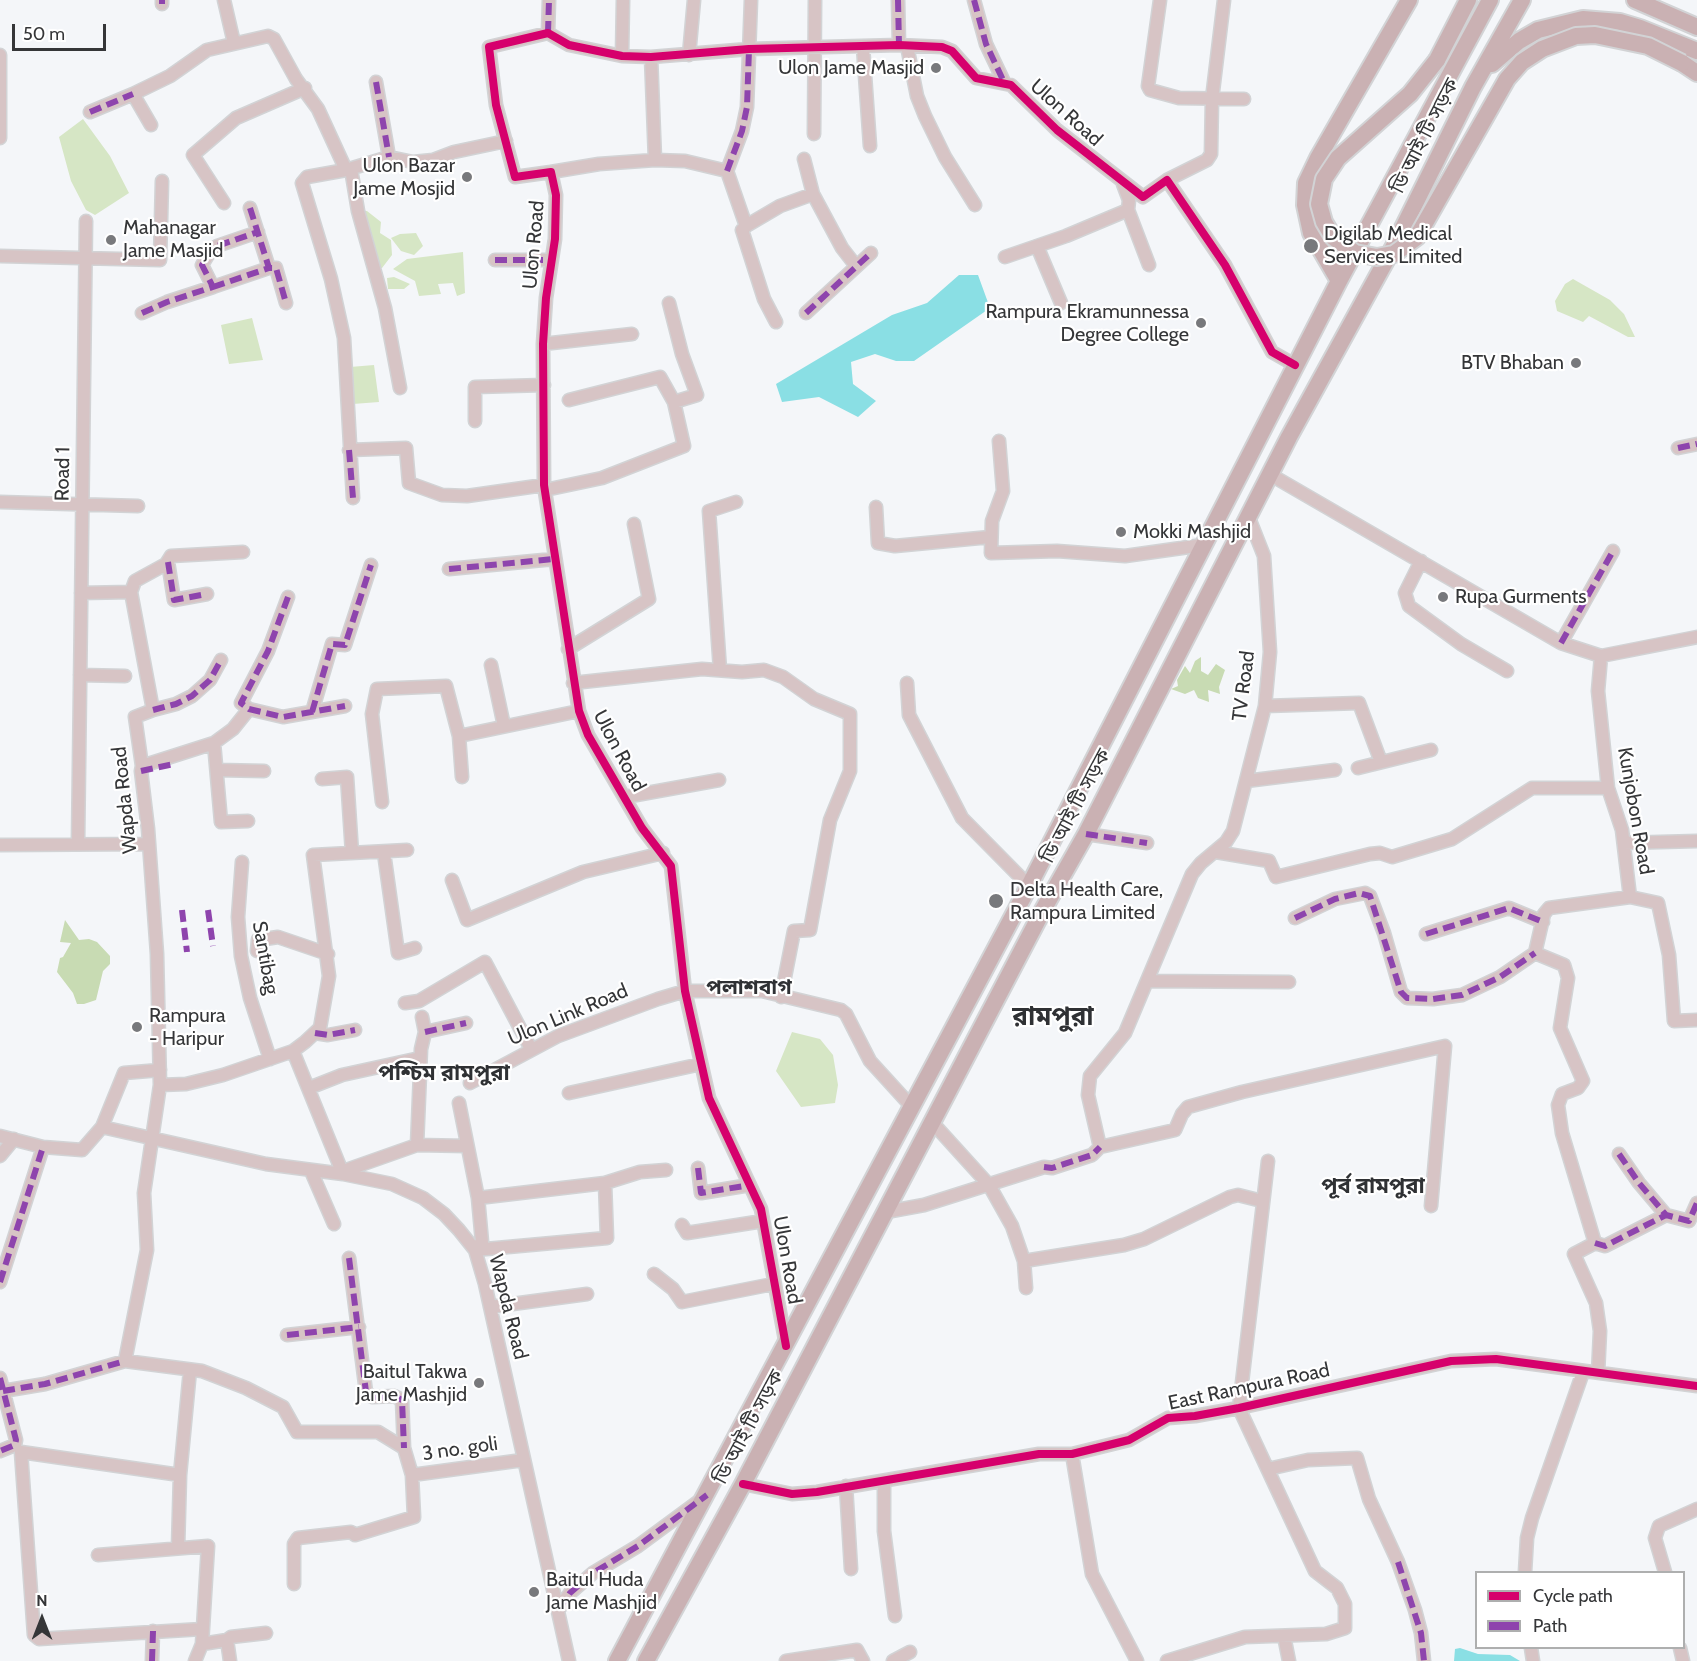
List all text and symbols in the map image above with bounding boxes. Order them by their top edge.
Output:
scale bar [15,12,110,50]
text: 50 m [23,23,65,45]
place label: Ulon Jame Masjid [778,56,924,80]
marker: Ulon Jame Masjid [929,61,943,75]
street label: Ulon Road [1025,74,1107,152]
street label: ডি আই টি সড়ক [1386,74,1464,198]
place label: Ulon Bazar Jame Mosjid [353,154,455,201]
marker: Ulon Bazar Jame Mosjid [460,170,474,184]
street label: Ulon Road [518,200,550,290]
place label: Mahanagar Jame Masjid [123,216,223,263]
place label: Digilab Medical Services Limited [1324,222,1462,269]
marker: Mahanagar Jame Masjid [104,233,118,247]
marker: Digilab Medical Services Limited [1302,237,1320,255]
place label: Rampura Ekramunnessa Degree College [985,300,1189,347]
marker: Rampura Ekramunnessa Degree College [1194,316,1208,330]
place label: BTV Bhaban [1461,351,1564,375]
marker: BTV Bhaban [1569,356,1583,370]
street label: Road 1 [51,447,75,501]
place label: Mokki Mashjid [1133,520,1251,544]
marker: Mokki Mashjid [1114,525,1128,539]
place label: Rupa Gurments [1455,585,1586,609]
marker: Rupa Gurments [1436,590,1450,604]
street label: TV Road [1228,649,1260,723]
street label: Ulon Road [588,706,650,796]
street label: Wapda Road [107,745,143,855]
street label: ডি আই টি সড়ক [1036,745,1116,867]
street label: Kunjobon Road [1612,745,1658,877]
place label: Delta Health Care, Rampura Limited [1010,878,1163,925]
marker: Delta Health Care, Rampura Limited [987,892,1005,910]
street label: Santibag [247,920,283,996]
district label: পলাশবাগ [706,975,792,1001]
street label: Ulon Link Road [504,979,632,1051]
district label: রামপুরা [1012,1001,1094,1033]
place label: Rampura - Haripur [149,1004,225,1051]
marker: Rampura - Haripur [130,1020,144,1034]
district label: পশ্চিম রামপুরা [378,1061,510,1087]
district label: পূর্ব রামপুরা [1321,1174,1425,1200]
street label: Ulon Road [767,1214,807,1306]
street label: Wapda Road [483,1252,533,1362]
street label: East Rampura Road [1166,1358,1332,1416]
place label: Baitul Takwa Jame Mashjid [356,1360,467,1407]
street label: ডি আই টি সড়ক [709,1366,789,1488]
marker: Baitul Takwa Jame Mashjid [472,1376,486,1390]
street label: 3 no. goli [421,1432,499,1466]
place label: Baitul Huda Jame Mashjid [546,1568,657,1615]
legend [1475,1571,1685,1649]
marker: Baitul Huda Jame Mashjid [527,1585,541,1599]
text: Cycle path [1533,1585,1613,1607]
north arrow [12,1589,72,1649]
text: N [36,1591,48,1610]
text: Path [1533,1615,1567,1637]

